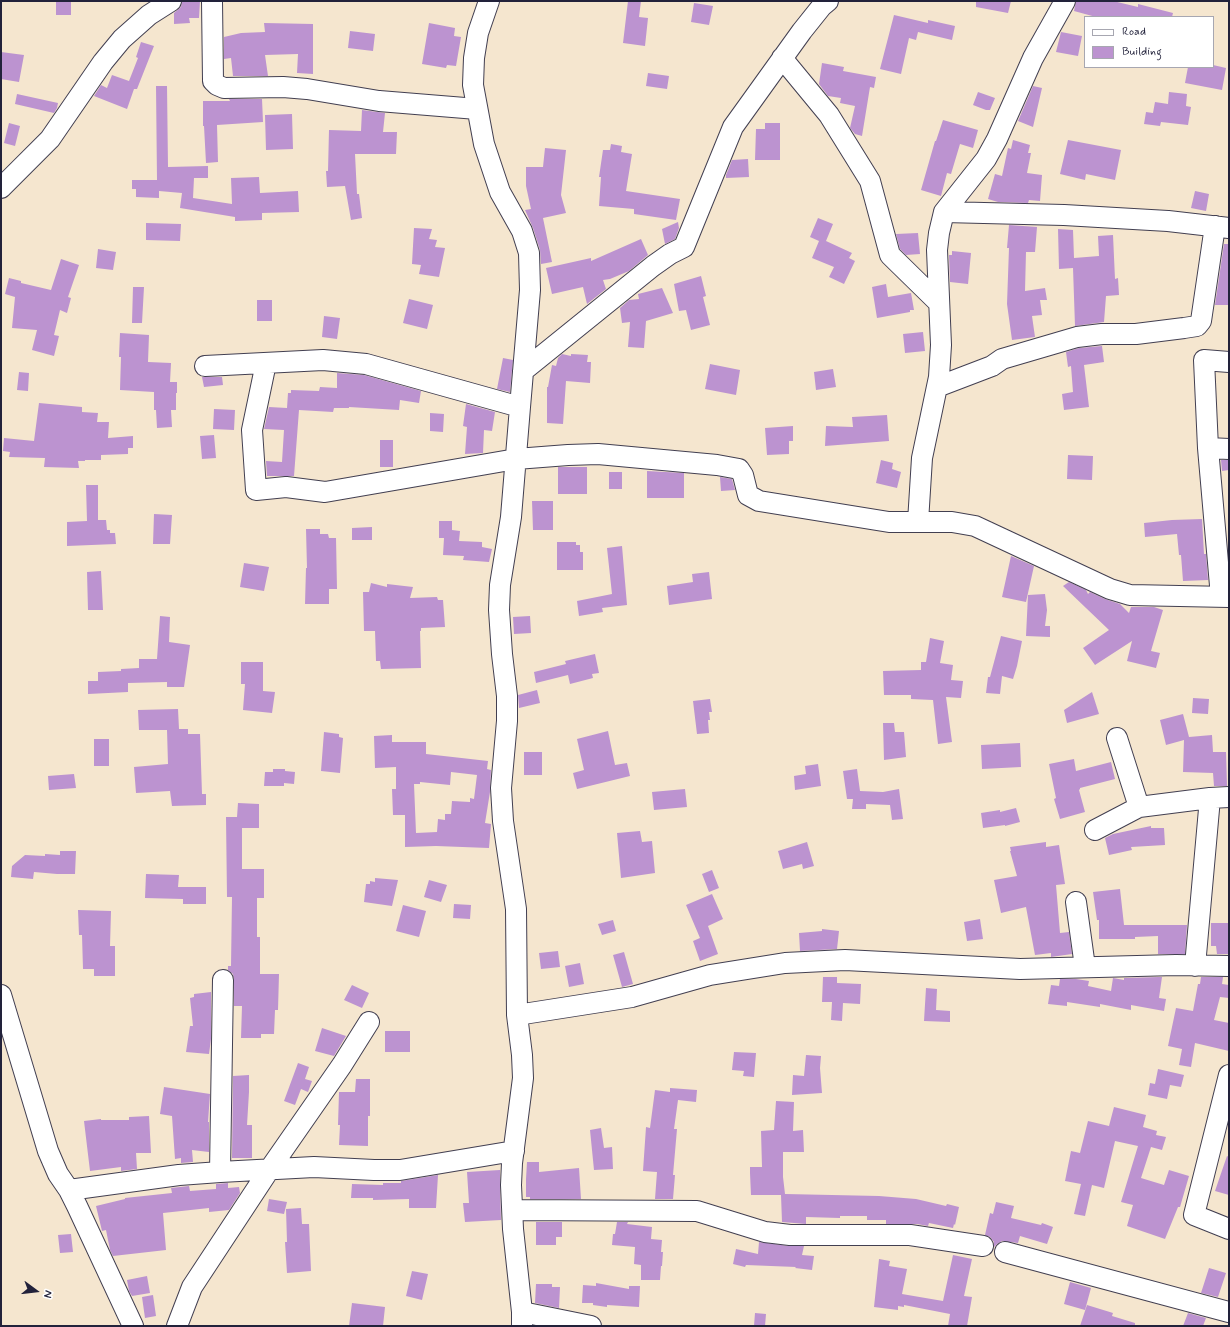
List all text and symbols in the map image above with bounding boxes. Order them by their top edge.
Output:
legend [1084,16,1214,68]
text: Road [1122,24,1146,40]
text: Building [1122,44,1162,60]
north arrow [16,1271,56,1311]
text: N [40,1289,55,1299]

